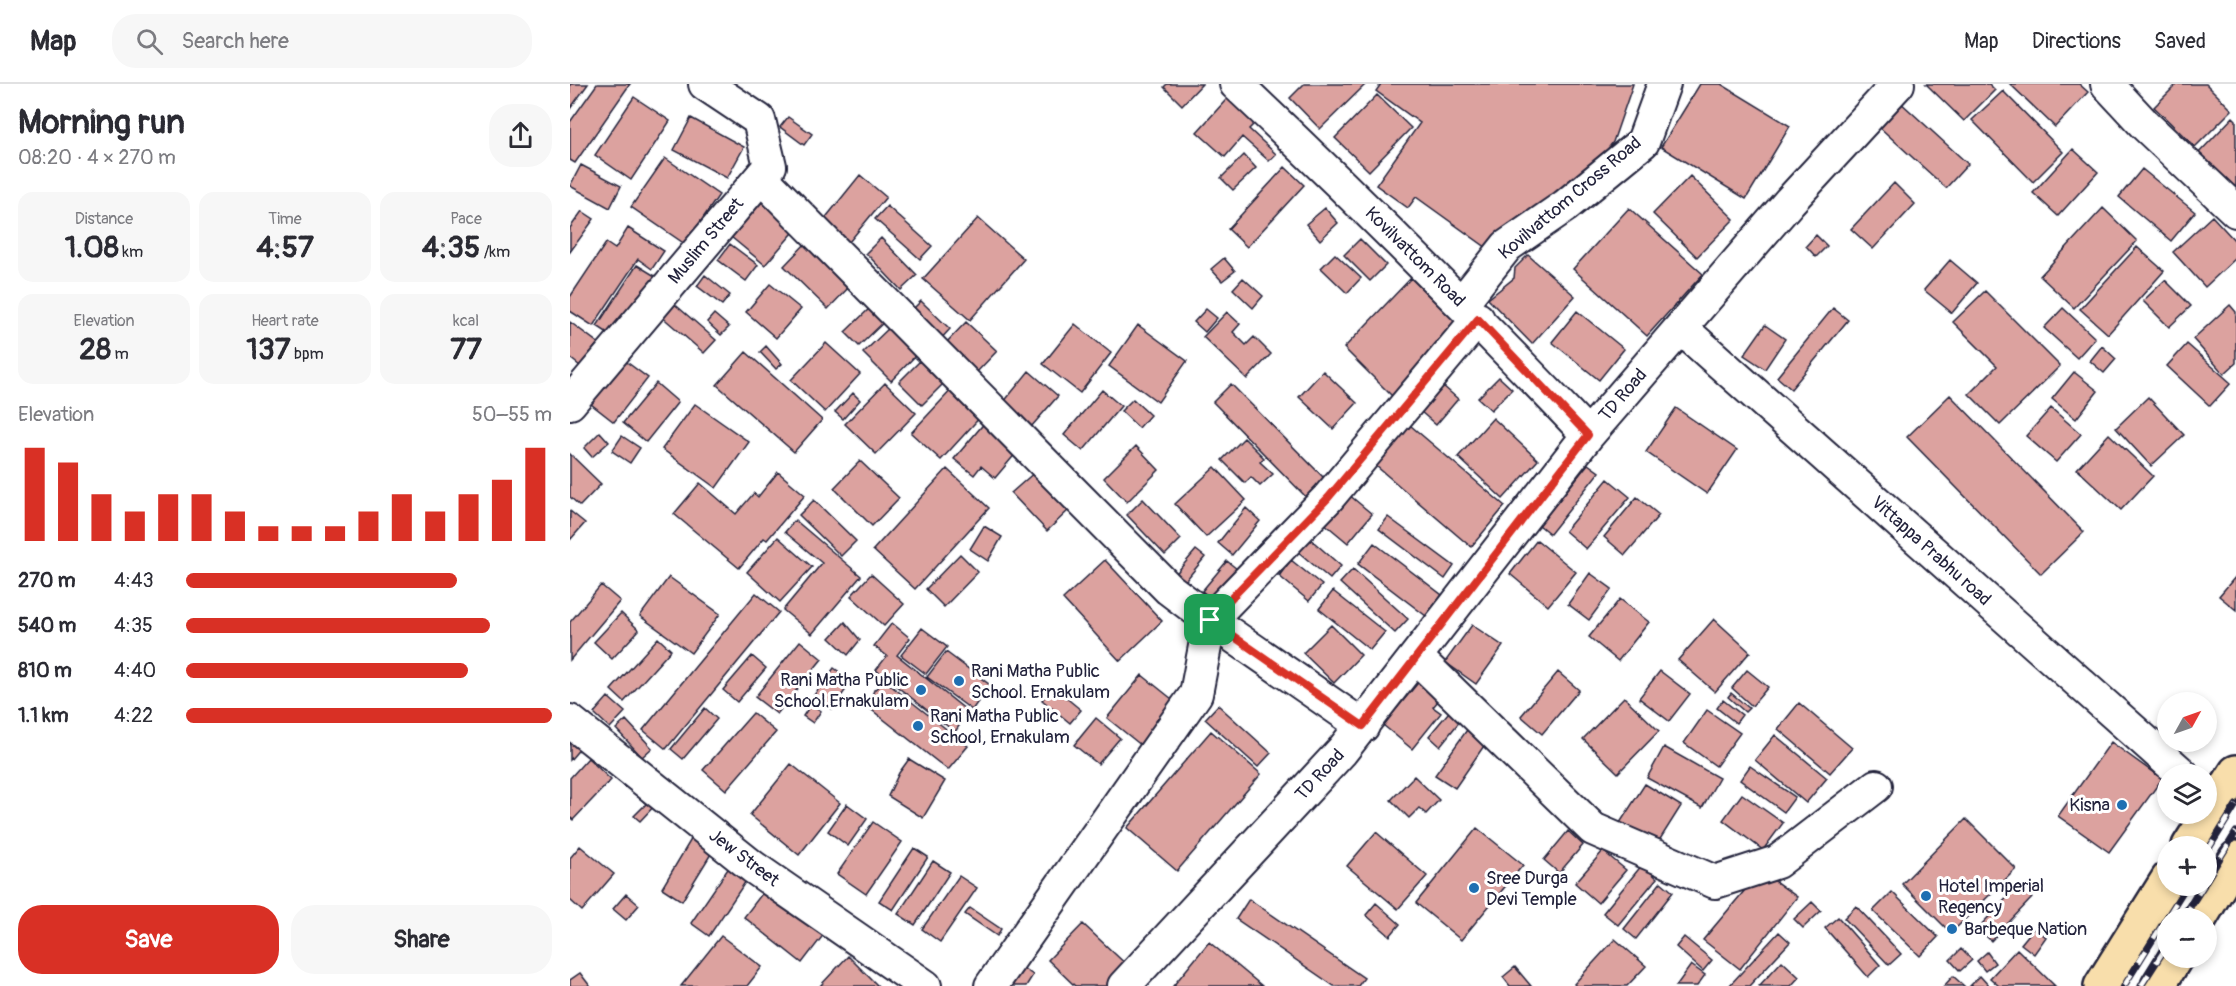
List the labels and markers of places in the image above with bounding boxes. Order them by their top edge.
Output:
pin [1184,594,1235,645]
place label: Rani Matha Public School. Ernakulam [971,660,1110,704]
place label: Rani Matha Public School.Ernakulam [774,669,909,713]
marker: Rani Matha Public School. Ernakulam [952,674,966,688]
marker: Rani Matha Public School.Ernakulam [914,683,928,697]
place label: Rani Matha Public School, Ernakulam [930,705,1070,749]
marker: Rani Matha Public School, Ernakulam [911,719,925,733]
place label: Kisna [2069,794,2110,817]
marker: Kisna [2115,798,2129,812]
place label: Sree Durga Devi Temple [1486,867,1577,911]
place label: Hotel Imperial Regency [1938,875,2044,919]
marker: Sree Durga Devi Temple [1467,881,1481,895]
marker: Hotel Imperial Regency [1919,889,1933,903]
place label: Barbeque Nation [1964,918,2087,941]
marker: Barbeque Nation [1945,922,1959,936]

